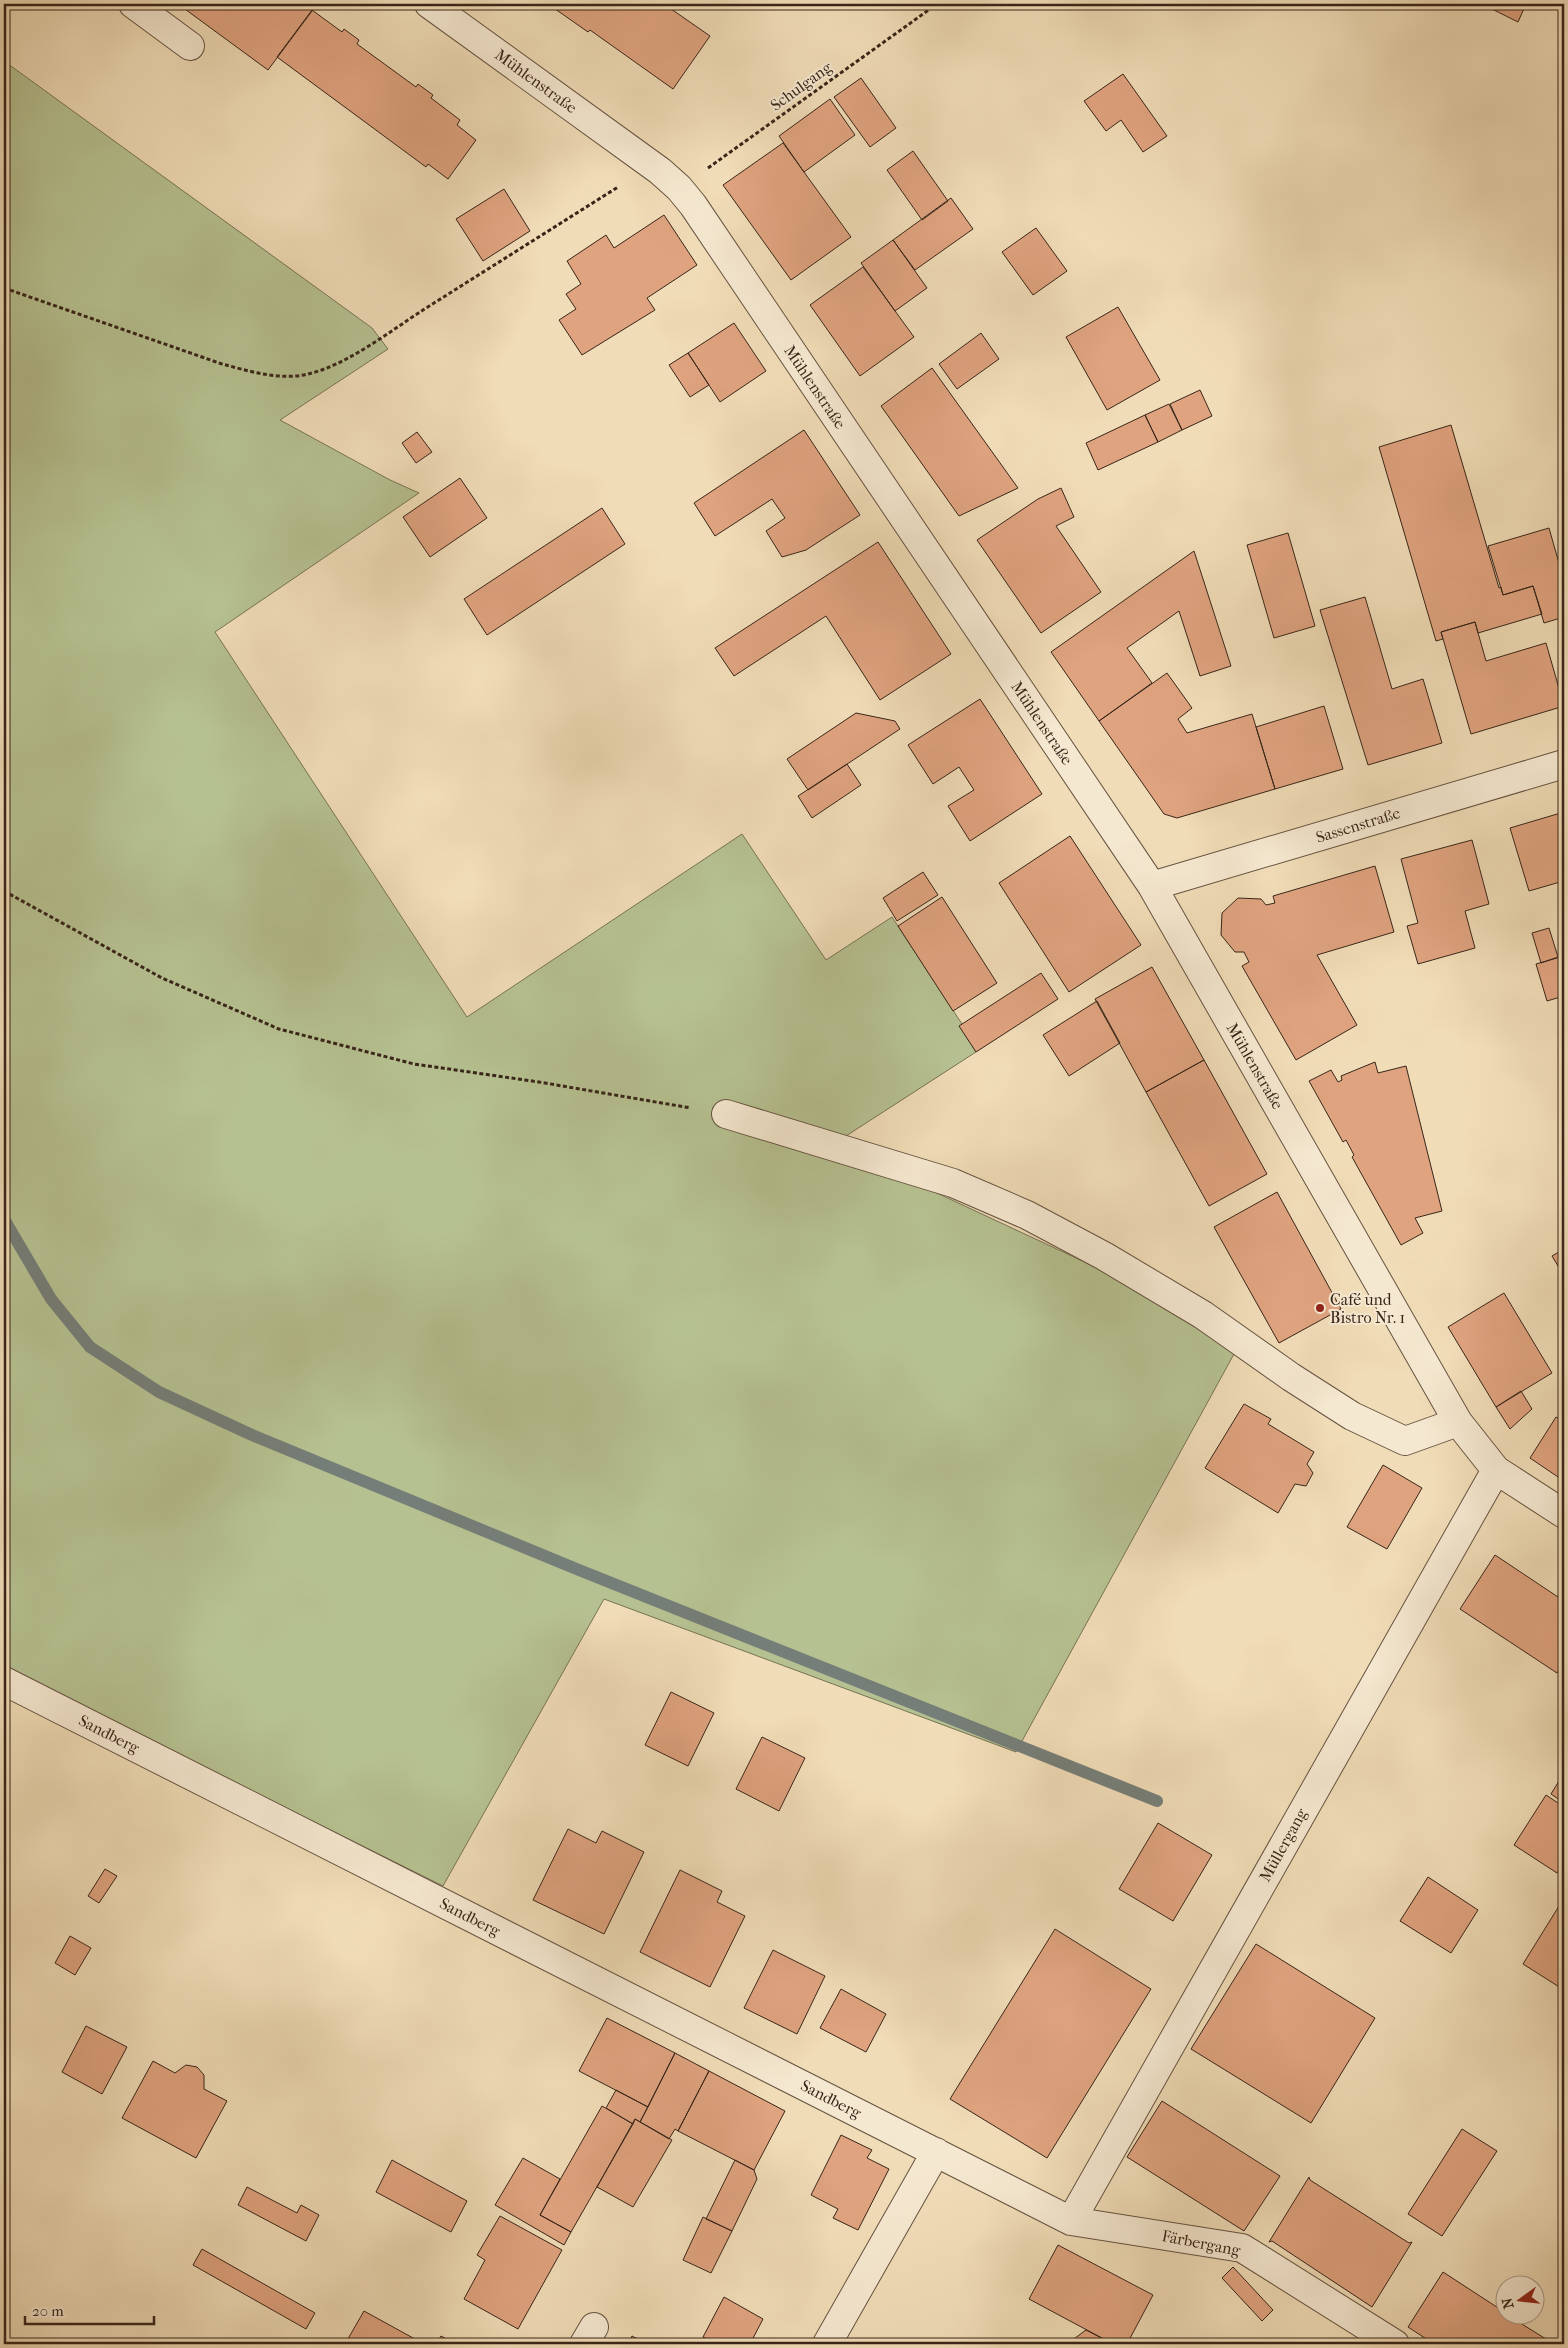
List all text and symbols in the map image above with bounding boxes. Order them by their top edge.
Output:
street label: Mühlenstraße [491,45,581,117]
street label: Schulgang [767,57,836,115]
street label: Mühlenstraße [780,342,850,432]
street label: Mühlenstraße [1007,678,1077,768]
street label: Sassenstraße [1314,803,1403,847]
street label: Mühlenstraße [1223,1019,1287,1113]
place label: Café und Bistro Nr. 1 [1330,1290,1405,1327]
marker: Café und Bistro Nr. 1 [1314,1302,1326,1314]
street label: Sandberg [76,1711,143,1757]
street label: Müllergang [1255,1805,1311,1885]
street label: Sandberg [437,1894,504,1940]
street label: Sandberg [798,2076,865,2122]
street label: Färbergang [1160,2226,1242,2260]
north arrow [1496,2276,1546,2326]
scale bar [25,2293,154,2325]
text: N [1498,2296,1518,2311]
text: 20 m [32,2302,64,2320]

